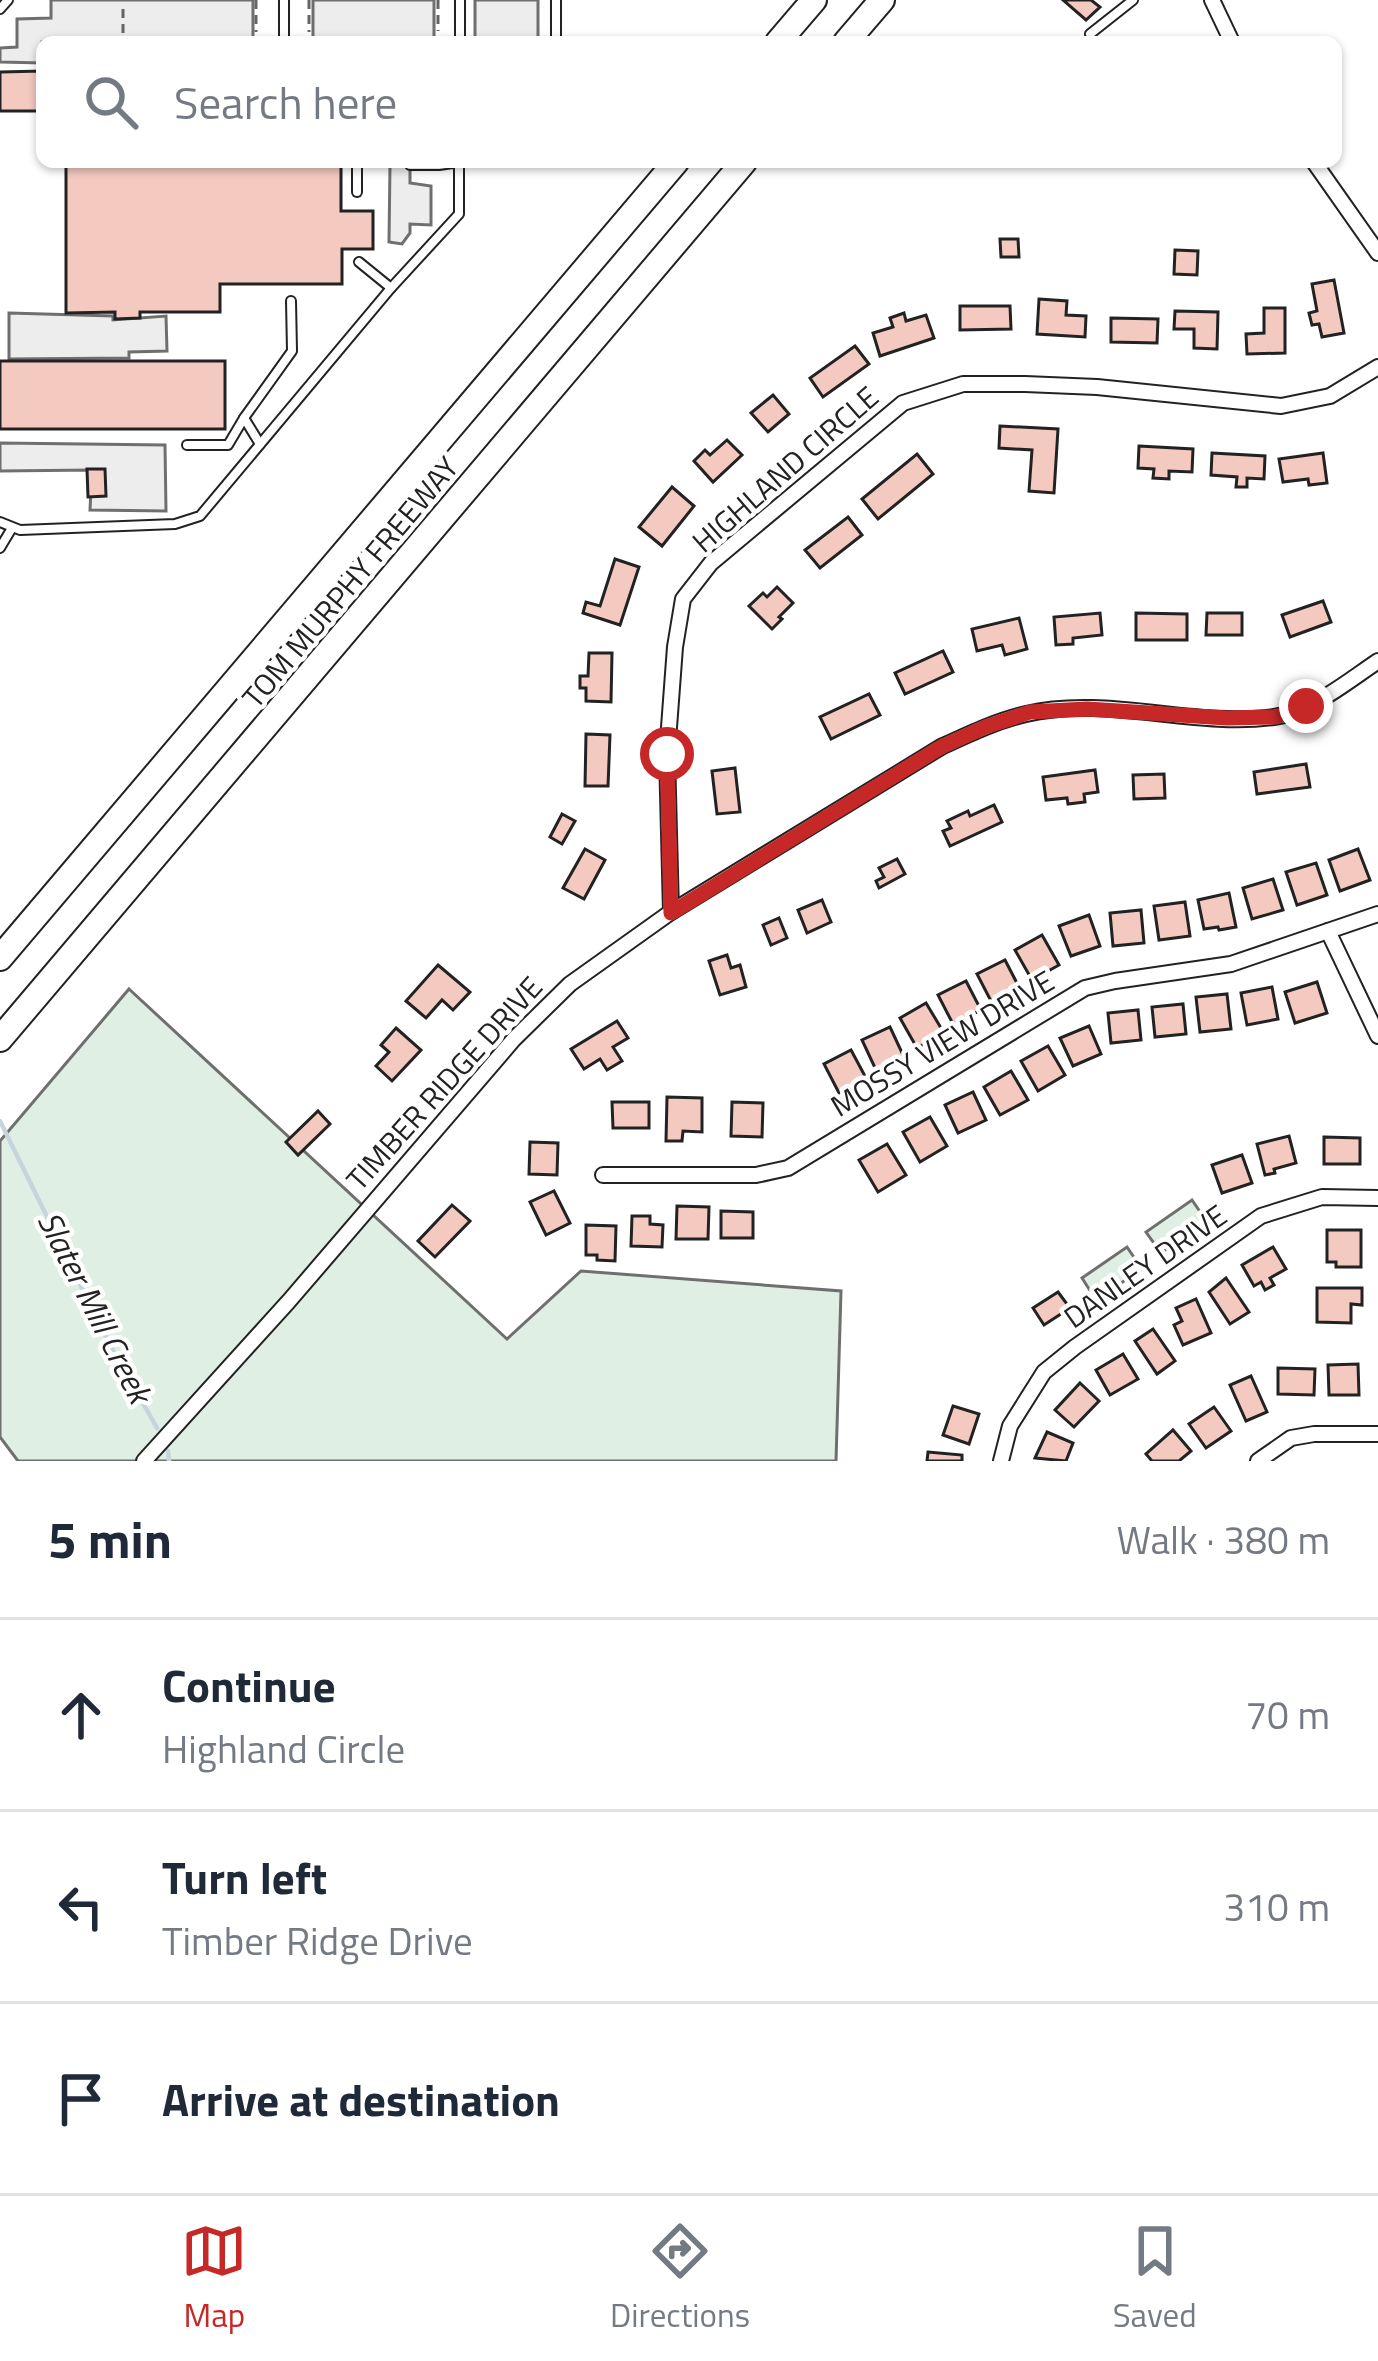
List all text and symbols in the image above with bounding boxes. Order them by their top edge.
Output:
search box [36,36,1342,168]
text: Search here [174,68,397,136]
icon: search [78,69,144,135]
street label: HIGHLAND CIRCLE [681,375,889,563]
street label: TOM MURPHY FREEWAY [231,446,469,718]
route end [1279,679,1333,733]
route start [640,727,694,781]
street label: MOSSY VIEW DRIVE [821,958,1063,1128]
street label: TIMBER RIDGE DRIVE [335,966,553,1200]
street label: DANLEY DRIVE [1054,1193,1236,1339]
water label: Slater Mill Creek [25,1202,166,1415]
text: 5 min [48,1500,172,1578]
text: Walk · 380 m [1116,1510,1330,1569]
text: Continue [162,1651,336,1719]
icon: ahead [48,1682,114,1748]
text: 70 m [1245,1685,1330,1744]
text: Highland Circle [162,1719,405,1778]
text: Turn left [162,1843,327,1911]
icon: left [48,1874,114,1940]
text: 310 m [1223,1877,1330,1936]
text: Timber Ridge Drive [162,1911,473,1970]
text: Arrive at destination [162,2065,560,2133]
icon: arrive [48,2066,114,2132]
tab: Map [181,2218,247,2340]
tab: Directions [610,2218,750,2340]
tab: Saved [1113,2218,1197,2340]

